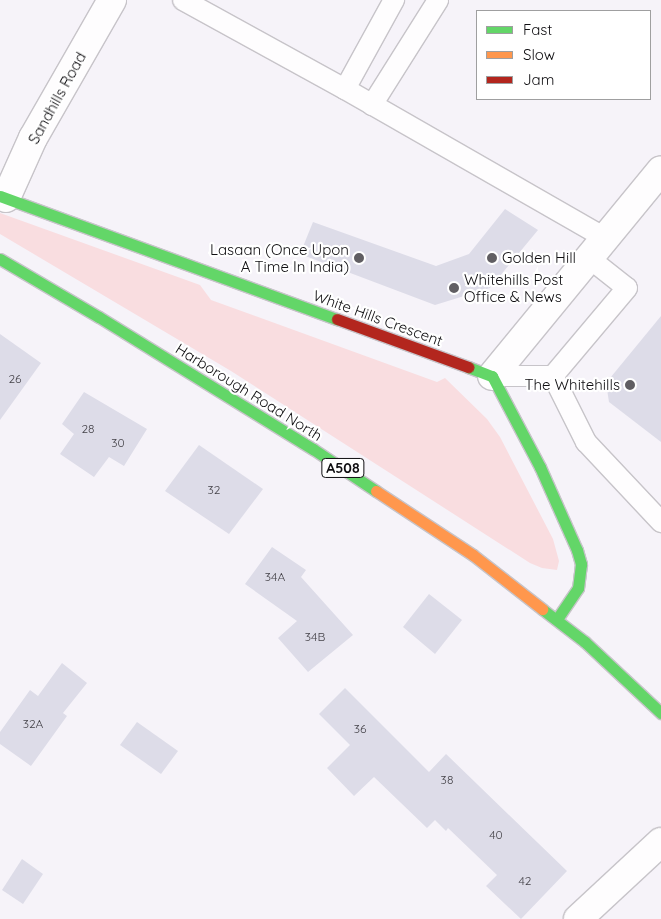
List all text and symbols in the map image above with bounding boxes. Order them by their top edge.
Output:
legend [476,10,651,100]
text: Fast [523,20,552,39]
text: Slow [523,45,555,64]
street label: Sandhills Road [24,49,90,147]
text: Jam [523,70,554,89]
place label: Lasaan (Once Upon A Time In India) [210,240,349,275]
place label: Golden Hill [502,249,576,267]
marker: Lasaan (Once Upon A Time In India) [353,252,365,264]
marker: Golden Hill [486,252,498,264]
place label: Whitehills Post Office & News [464,270,563,305]
marker: Whitehills Post Office & News [448,282,460,294]
street label: White Hills Crescent [311,286,445,350]
street label: Harborough Road North [172,339,326,445]
house number: 26 [8,372,22,386]
place label: The Whitehills [524,376,620,394]
marker: The Whitehills [624,379,636,391]
house number: 28 [81,422,95,436]
house number: 30 [111,436,125,450]
road number: A508 [320,456,366,479]
house number: 32 [208,483,220,497]
house number: 34A [265,570,285,584]
house number: 34B [305,630,325,644]
house number: 32A [23,717,43,731]
house number: 36 [354,722,366,736]
house number: 38 [441,773,453,787]
house number: 40 [489,828,503,842]
house number: 42 [519,874,531,888]

